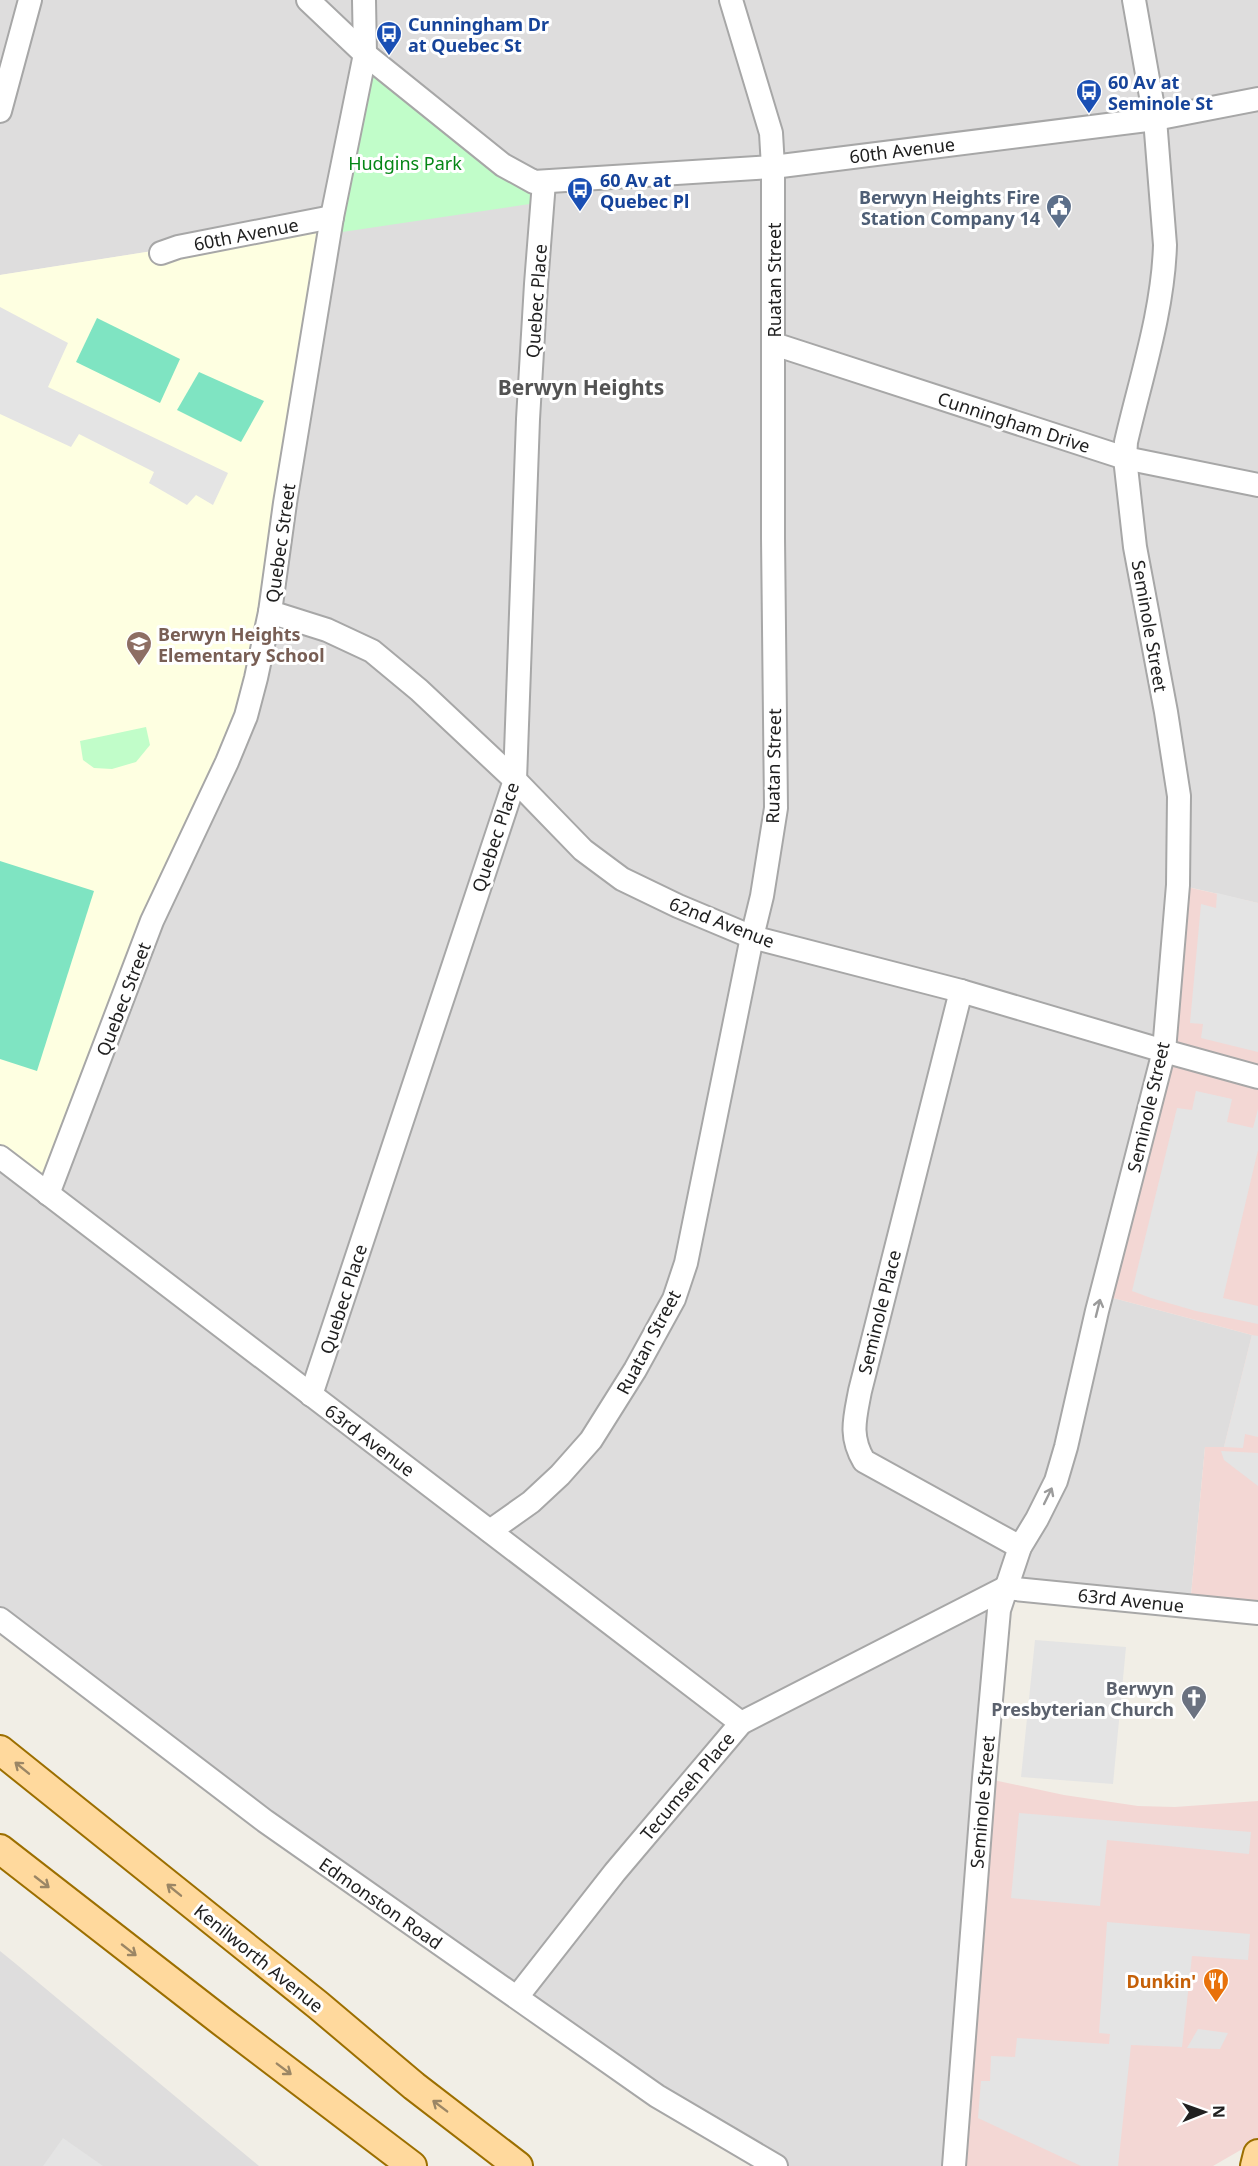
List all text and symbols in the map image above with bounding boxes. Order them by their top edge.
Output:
place label: Cunningham Dr at Quebec St [408,12,549,57]
bus stop icon: Cunningham Dr at Quebec St [374,19,404,57]
place label: 60 Av at Seminole St [1108,70,1213,115]
bus stop icon: 60 Av at Seminole St [1074,77,1104,115]
street label: 60th Avenue [848,132,956,168]
park label: Hudgins Park [348,151,462,175]
place label: 60 Av at Quebec Pl [600,168,689,213]
bus stop icon: 60 Av at Quebec Pl [565,175,595,213]
place label: Berwyn Heights Fire Station Company 14 [859,185,1040,230]
public building icon: Berwyn Heights Fire Station Company 14 [1044,192,1074,230]
street label: 60th Avenue [192,212,300,256]
street label: Ruatan Street [762,222,786,338]
street label: Quebec Place [520,243,552,359]
district label: Berwyn Heights [498,373,664,401]
street label: Cunningham Drive [935,386,1093,458]
street label: Quebec Street [260,481,300,604]
street label: Seminole Street [1127,558,1173,694]
place label: Berwyn Heights Elementary School [158,622,325,667]
school or university icon: Berwyn Heights Elementary School [124,629,154,667]
street label: Ruatan Street [760,708,786,824]
street label: Quebec Place [466,779,524,895]
street label: 62nd Avenue [666,891,778,953]
street label: Quebec Street [90,938,156,1059]
street label: Seminole Street [1121,1039,1175,1175]
street label: Quebec Place [314,1241,372,1357]
street label: Seminole Place [852,1247,906,1377]
street label: Ruatan Street [610,1285,686,1398]
one-way arrow [1093,1299,1105,1318]
street label: 63rd Avenue [320,1398,420,1482]
one-way arrow [1043,1488,1055,1506]
street label: 63rd Avenue [1077,1582,1185,1618]
place label: Berwyn Presbyterian Church [991,1676,1174,1721]
church icon: Berwyn Presbyterian Church [1179,1683,1209,1721]
street label: Tecumseh Place [635,1727,739,1845]
street label: Seminole Street [964,1734,1000,1869]
one-way arrow [15,1761,30,1775]
street label: Edmonston Road [315,1852,447,1954]
one-way arrow [33,1875,49,1888]
one-way arrow [166,1883,182,1896]
street label: Kenilworth Avenue [189,1898,329,2018]
one-way arrow [121,1944,137,1957]
restaurant icon: Dunkin' [1201,1966,1231,2004]
place label: Dunkin' [1127,1969,1196,1993]
one-way arrow [275,2063,291,2075]
north arrow [1174,2082,1234,2142]
one-way arrow [432,2099,448,2112]
text: N [1208,2105,1230,2118]

